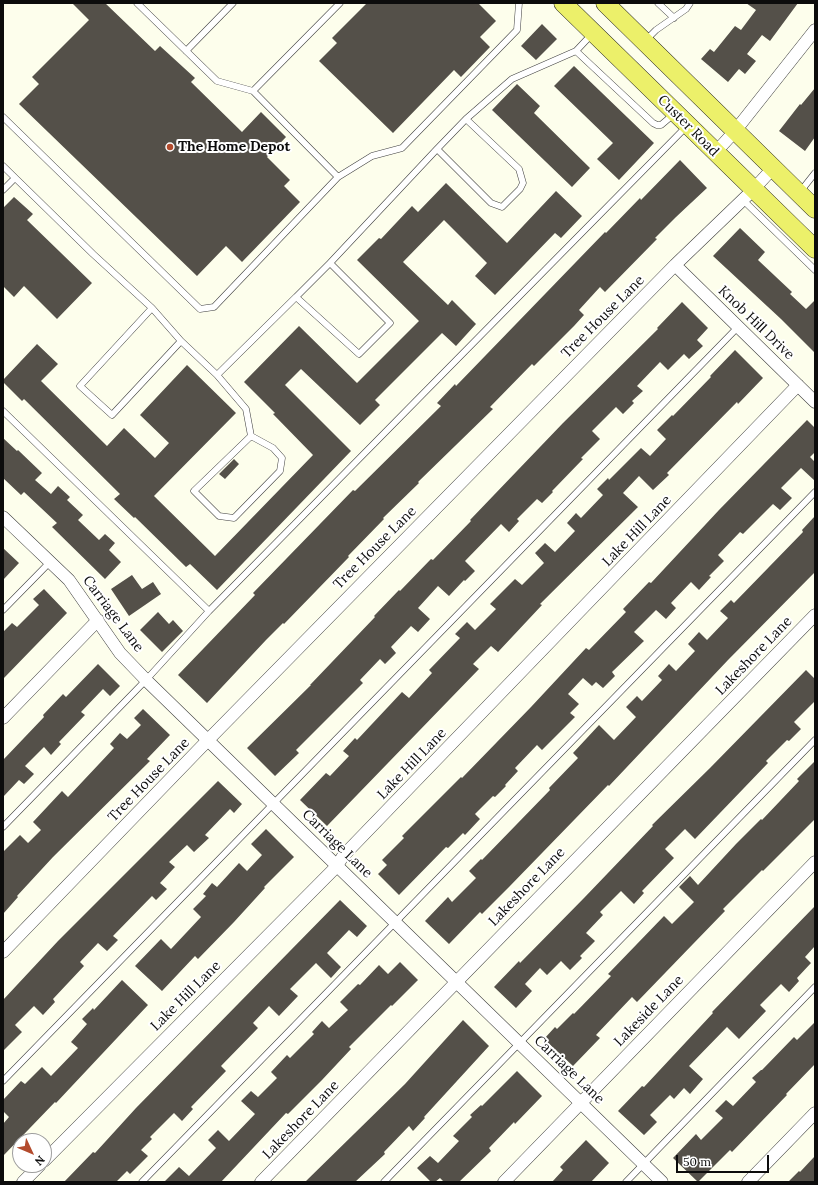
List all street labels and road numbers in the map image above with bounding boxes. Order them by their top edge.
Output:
street label: Custer Road [654,92,722,160]
street label: Tree House Lane [558,272,648,362]
street label: Knob Hill Drive [715,283,797,363]
street label: Lake Hill Lane [599,492,675,570]
street label: Tree House Lane [330,503,420,593]
street label: Carriage Lane [79,573,147,655]
street label: Lakeshore Lane [712,613,796,699]
street label: Lake Hill Lane [374,725,450,803]
street label: Tree House Lane [105,735,193,825]
street label: Carriage Lane [298,806,376,882]
street label: Lakeshore Lane [485,844,569,930]
street label: Lake Hill Lane [148,958,224,1034]
street label: Lakeside Lane [611,972,687,1050]
street label: Carriage Lane [530,1032,608,1108]
street label: Lakeshore Lane [259,1077,343,1163]

